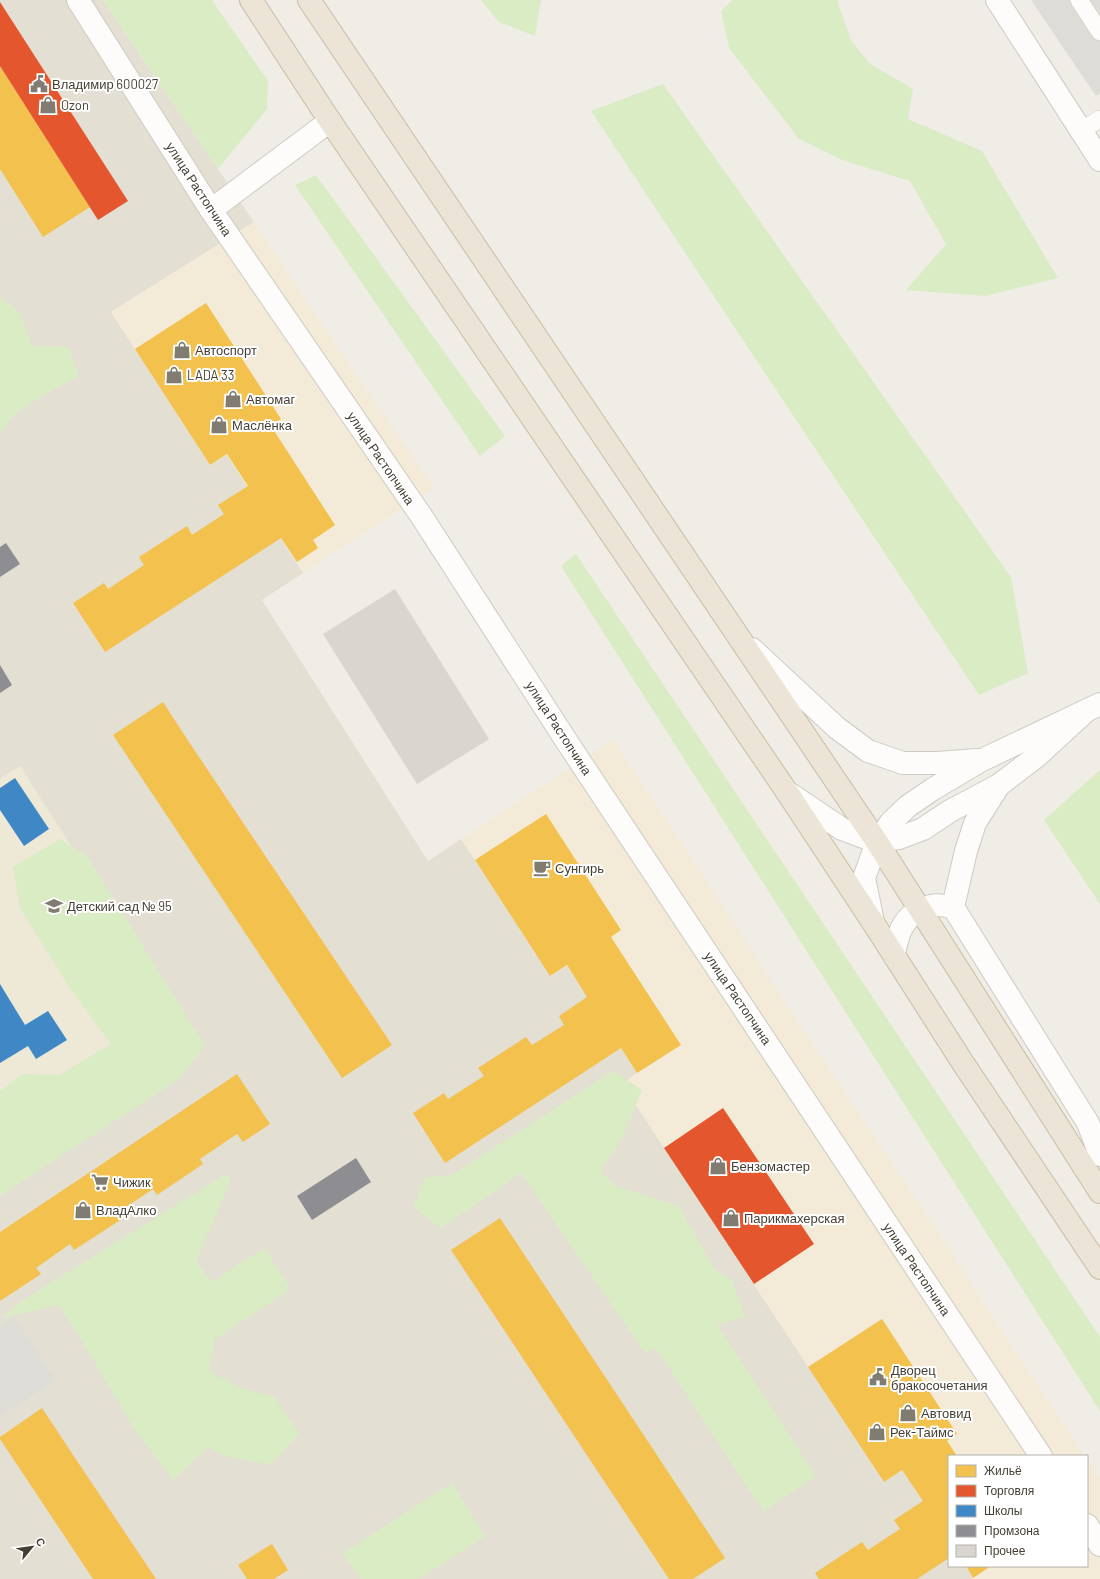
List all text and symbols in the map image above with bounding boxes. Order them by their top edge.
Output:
public building icon: Владимир 600027 [29,74,49,94]
place label: Владимир 600027 [52,76,158,92]
shop icon: Ozon [38,95,58,115]
place label: Ozon [61,97,89,113]
street label: улица Растопчина [163,139,236,240]
shop icon: Автоспорт [172,340,192,360]
place label: Автоспорт [195,342,257,358]
shop icon: LADA 33 [164,365,184,385]
place label: LADA 33 [187,367,234,383]
shop icon: Автомаг [223,389,243,409]
place label: Автомаг [246,391,295,407]
street label: улица Растопчина [344,408,418,508]
shop icon: Маслёнка [209,415,229,435]
place label: Маслёнка [232,417,293,433]
street label: улица Растопчина [523,678,596,779]
cafe icon: Сунгирь [532,858,552,878]
place label: Сунгирь [555,860,604,876]
school or university icon: Детский сад № 95 [44,896,64,916]
place label: Детский сад № 95 [67,898,172,914]
street label: улица Растопчина [701,948,775,1048]
shop icon: Бензомастер [708,1156,728,1176]
place label: Бензомастер [731,1158,810,1174]
supermarket icon: Чижик [90,1172,110,1192]
place label: Чижик [113,1174,151,1190]
shop icon: ВладАлко [73,1200,93,1220]
place label: ВладАлко [96,1202,156,1218]
shop icon: Парикмахерская [721,1208,741,1228]
place label: Парикмахерская [744,1210,844,1226]
street label: улица Растопчина [880,1219,954,1319]
place label: Дворец бракосочетания [891,1362,988,1393]
public building icon: Дворец бракосочетания [868,1367,888,1387]
shop icon: Автовид [898,1403,918,1423]
place label: Автовид [921,1405,971,1421]
shop icon: Рек-Таймс [867,1422,887,1442]
place label: Рек-Таймс [890,1424,954,1440]
legend [948,1455,1088,1567]
text: Жильё [984,1463,1022,1477]
text: Торговля [984,1483,1034,1498]
text: Школы [984,1503,1022,1517]
text: Промзона [984,1523,1040,1538]
north arrow [12,1527,52,1567]
text: С [34,1535,49,1549]
text: Прочее [984,1543,1026,1558]

